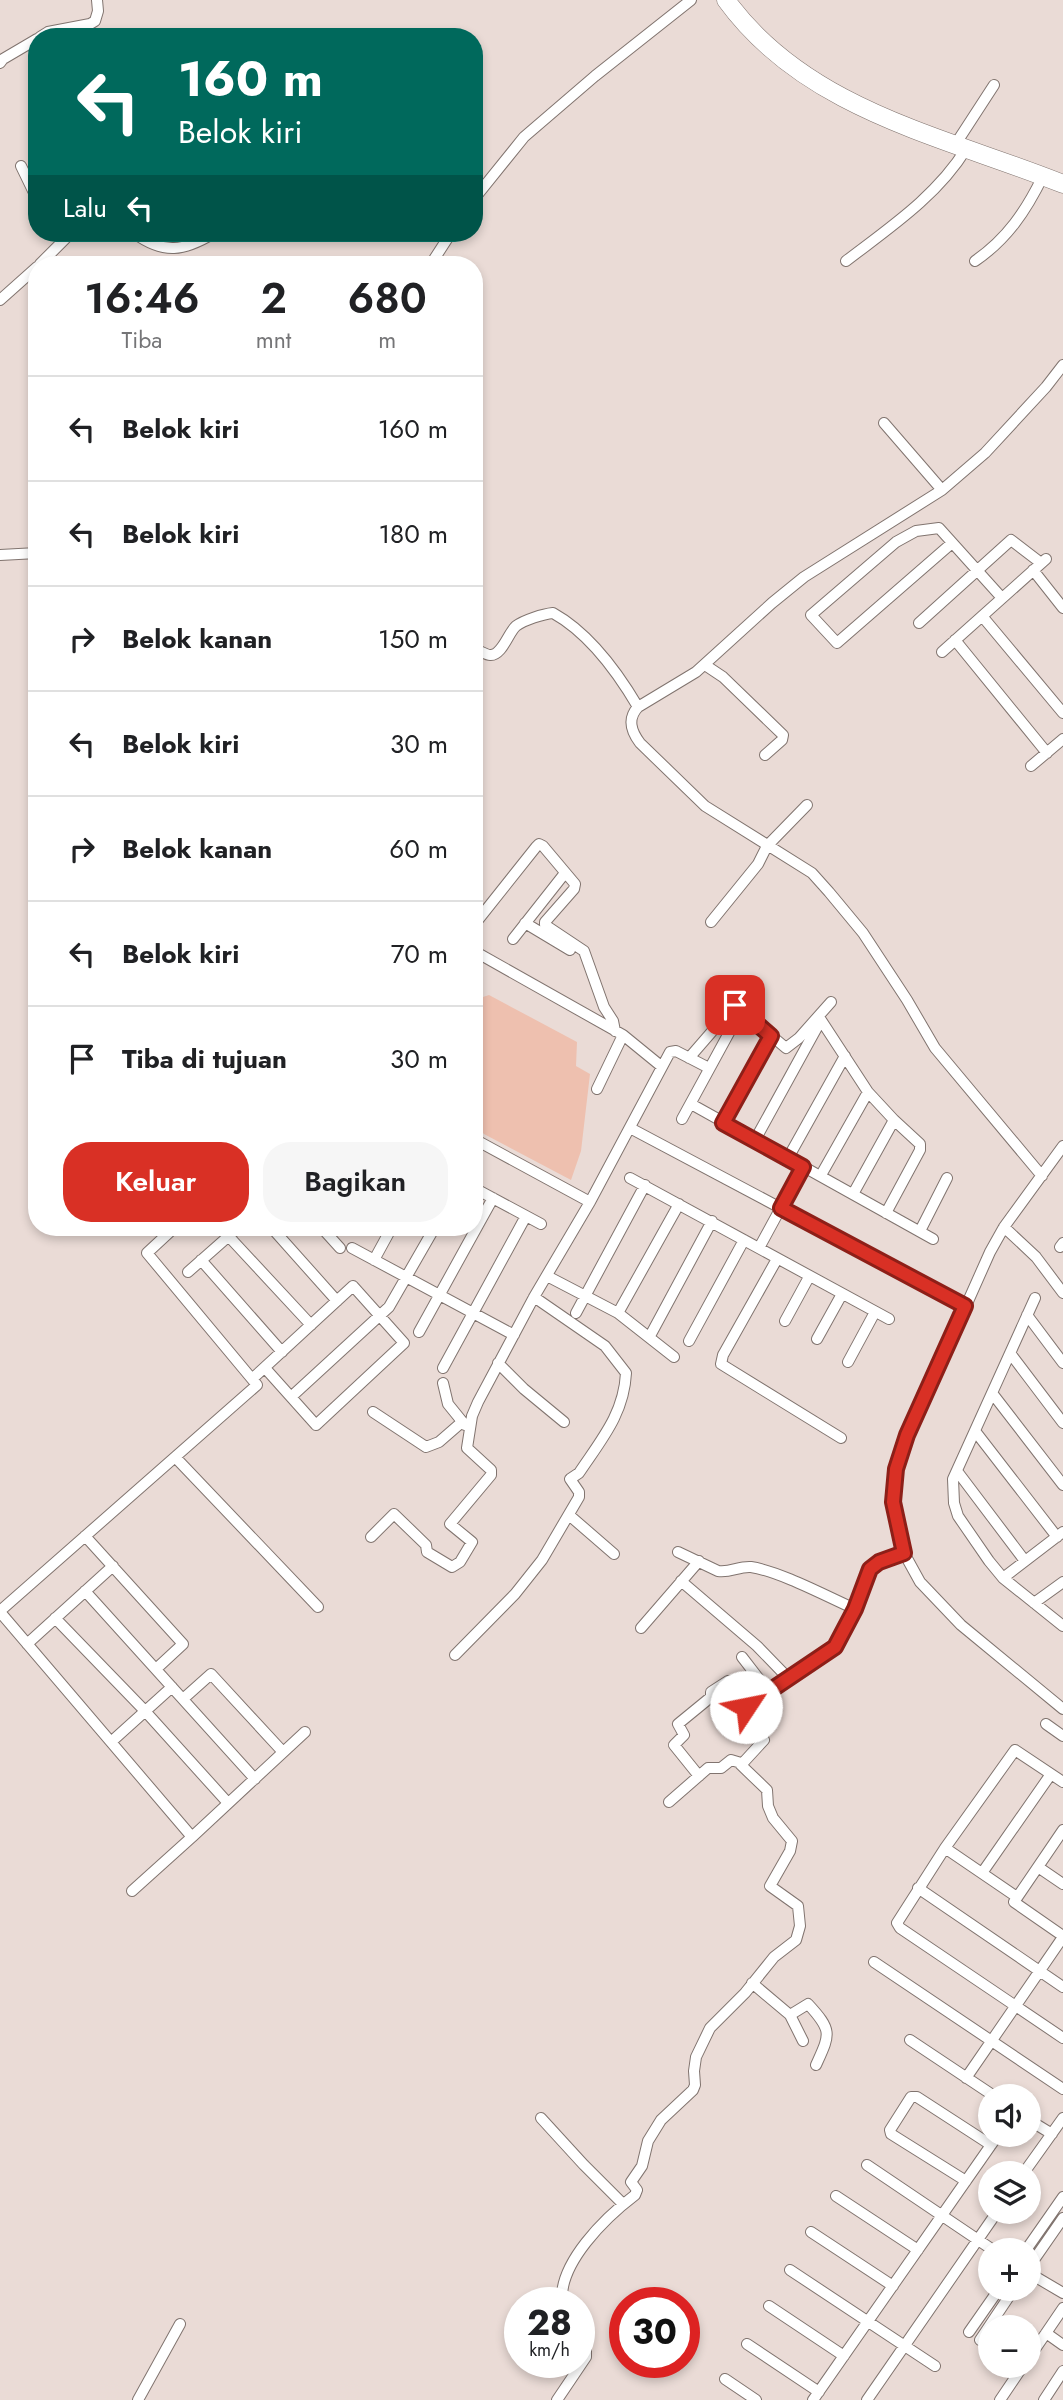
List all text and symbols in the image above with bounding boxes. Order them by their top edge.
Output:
text: 160 m [178,44,323,114]
icon: left [63,56,154,147]
text: Belok kiri [178,109,303,155]
text: Lalu [63,189,107,227]
icon: left [121,189,159,227]
text: 16:46 [84,268,200,329]
text: 2 [260,268,287,329]
text: 680 [348,268,427,329]
text: Tiba [121,323,162,357]
text: mnt [256,323,291,357]
text: m [378,323,396,357]
icon: left [63,410,101,448]
text: Belok kiri [122,410,239,448]
text: 160 m [378,410,448,448]
icon: left [63,515,101,553]
text: Belok kiri [122,515,239,553]
text: 180 m [378,515,448,553]
icon: right [63,620,101,658]
text: Belok kanan [122,620,272,658]
text: 150 m [378,620,448,658]
icon: left [63,725,101,763]
text: Belok kiri [122,725,239,763]
text: 30 m [390,725,448,763]
icon: right [63,830,101,868]
text: Belok kanan [122,830,272,868]
text: 60 m [389,830,448,868]
icon: left [63,935,101,973]
text: Belok kiri [122,935,239,973]
text: 70 m [391,935,448,973]
pin [705,975,765,1035]
icon: arrive [716,986,754,1024]
icon: arrive [63,1040,101,1078]
text: Tiba di tujuan [122,1040,287,1078]
text: 30 m [390,1040,448,1078]
button: Keluar [63,1142,249,1222]
button: Bagikan [263,1142,448,1222]
position arrow [709,1670,783,1744]
map controls [978,2084,1041,2378]
button: sound [978,2084,1041,2147]
button: layers [978,2161,1041,2224]
button: + [978,2238,1041,2301]
speed limit sign: 30 [609,2287,700,2378]
text: 28 [527,2298,572,2348]
button: − [978,2315,1041,2378]
text: km/h [529,2337,570,2363]

